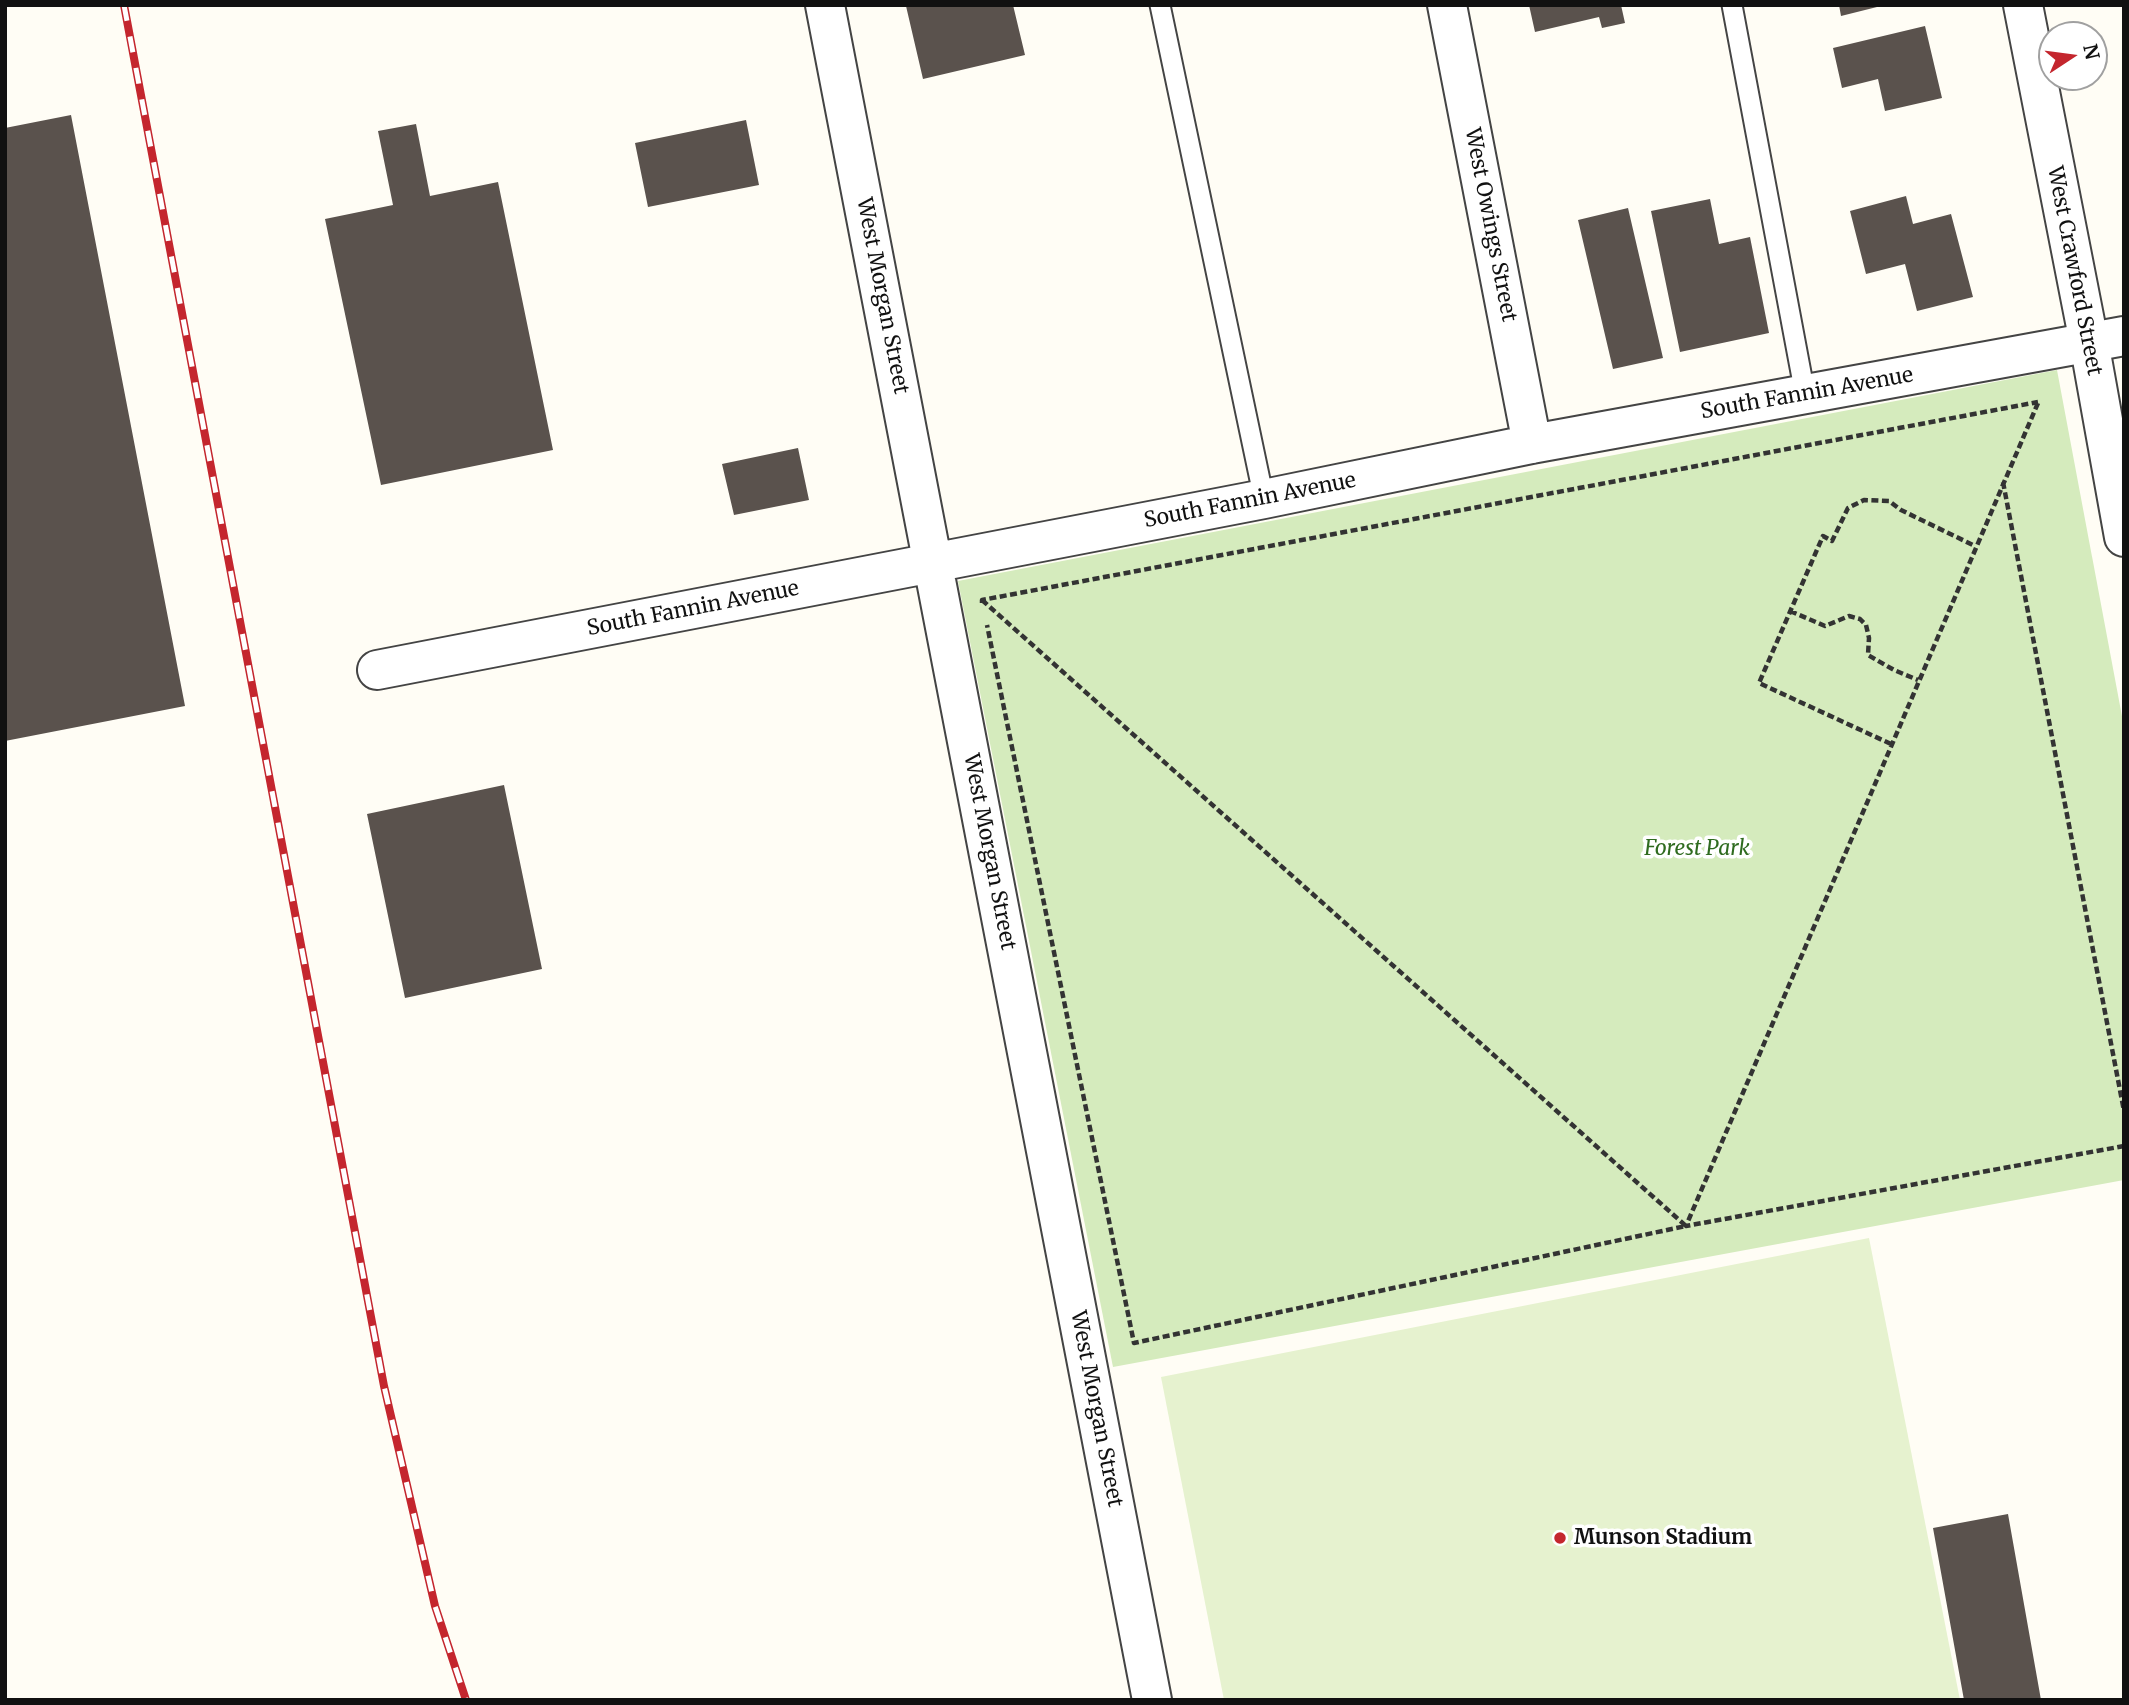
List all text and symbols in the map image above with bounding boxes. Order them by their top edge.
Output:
north arrow [2038,21,2108,91]
text: N [2078,42,2105,62]
street label: West Owings Street [1459,126,1521,324]
street label: West Crawford Street [2041,164,2107,378]
street label: West Morgan Street [851,196,913,396]
street label: South Fannin Avenue [1699,363,1915,425]
street label: South Fannin Avenue [1142,468,1358,534]
street label: South Fannin Avenue [585,576,801,642]
street label: West Morgan Street [958,752,1020,952]
park label: Forest Park [1644,836,1750,862]
street label: West Morgan Street [1065,1309,1127,1509]
place label: Munson Stadium [1574,1525,1752,1551]
marker: Munson Stadium [1552,1530,1568,1546]

